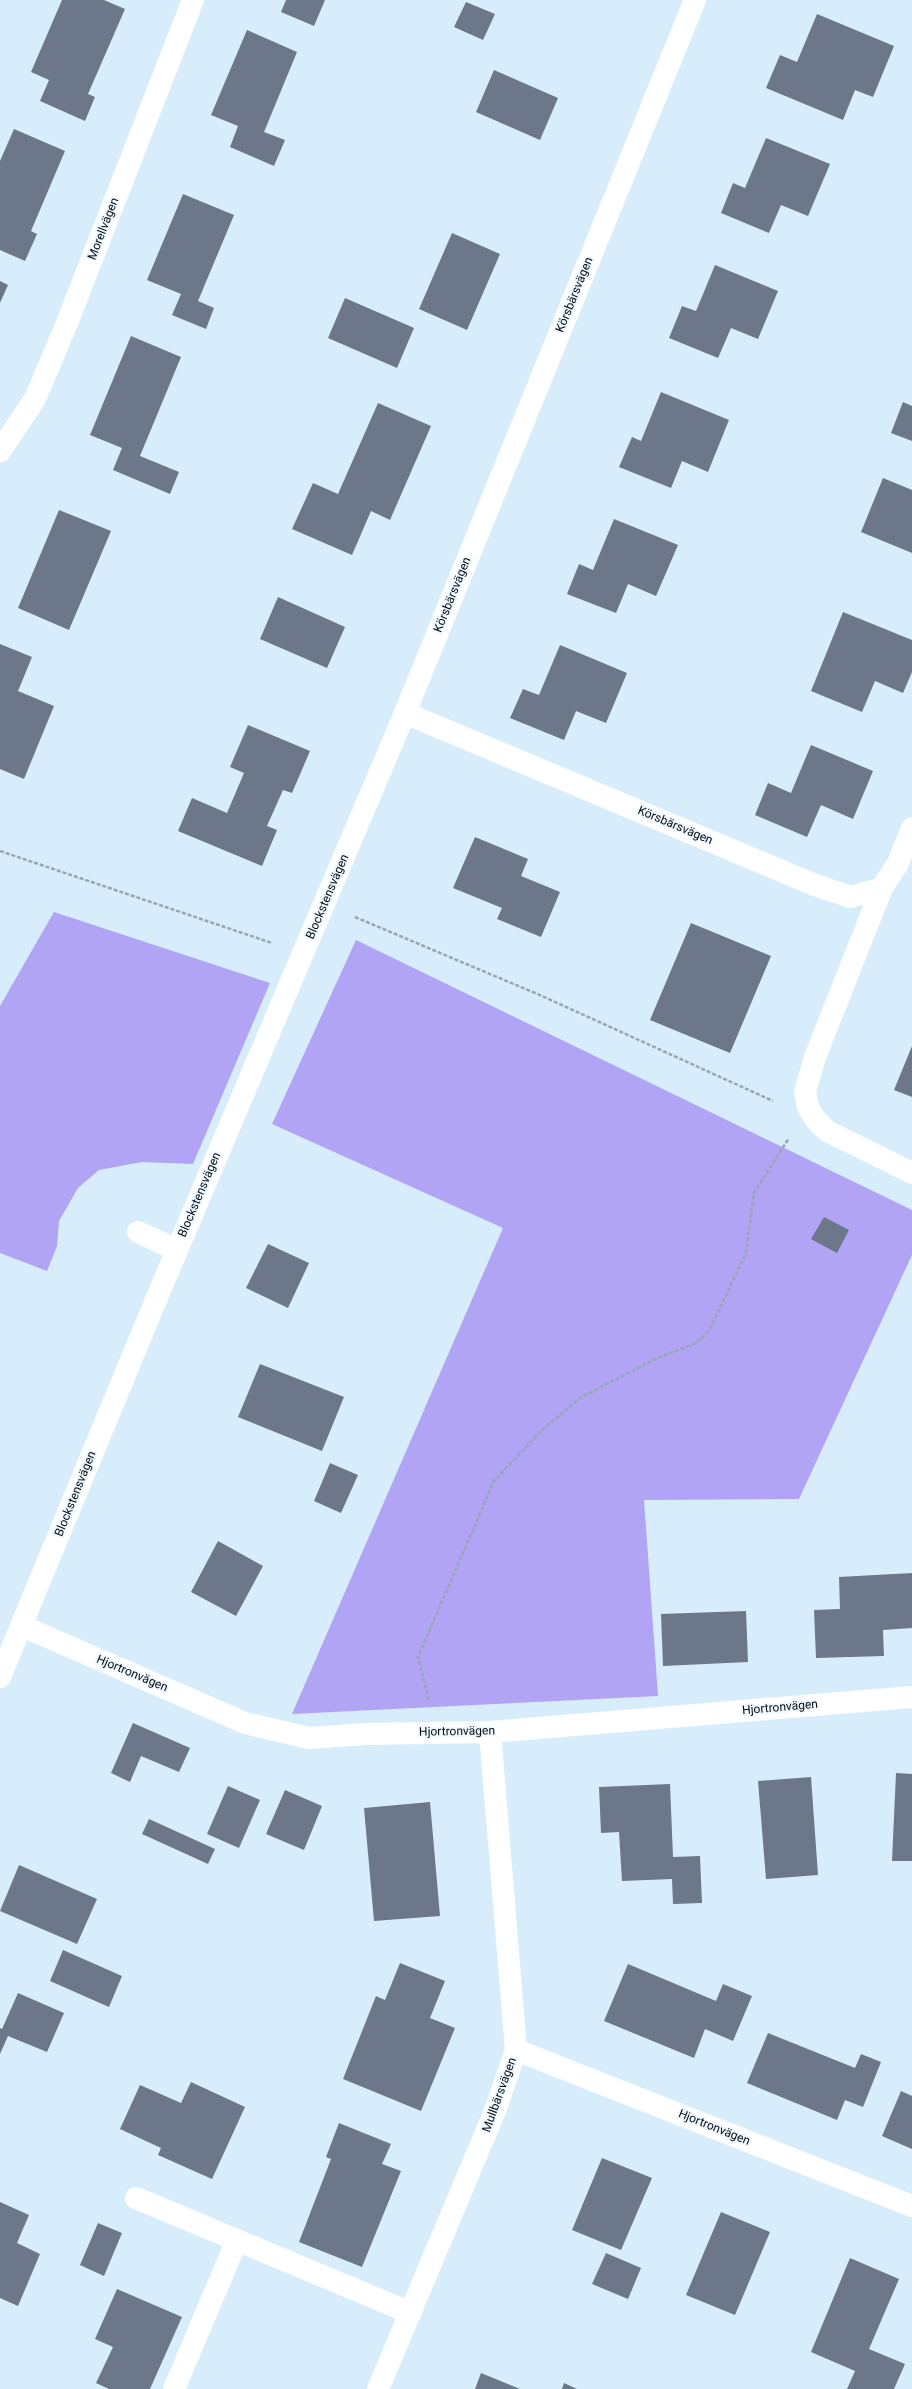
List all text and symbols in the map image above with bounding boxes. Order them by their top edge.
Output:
street label: Morellvägen [86,196,122,262]
street label: Körsbärsvägen [553,255,597,335]
street label: Körsbärsvägen [431,555,475,635]
street label: Körsbärsvägen [635,804,715,848]
street label: Blockstensvägen [304,852,352,942]
street label: Blockstensvägen [176,1150,224,1240]
street label: Blockstensvägen [52,1449,100,1539]
street label: Hjortronvägen [94,1653,170,1695]
street label: Hjortronvägen [742,1698,818,1718]
street label: Hjortronvägen [419,1724,495,1740]
street label: Mullbärsvägen [480,2056,520,2134]
street label: Hjortronvägen [676,2107,752,2149]

